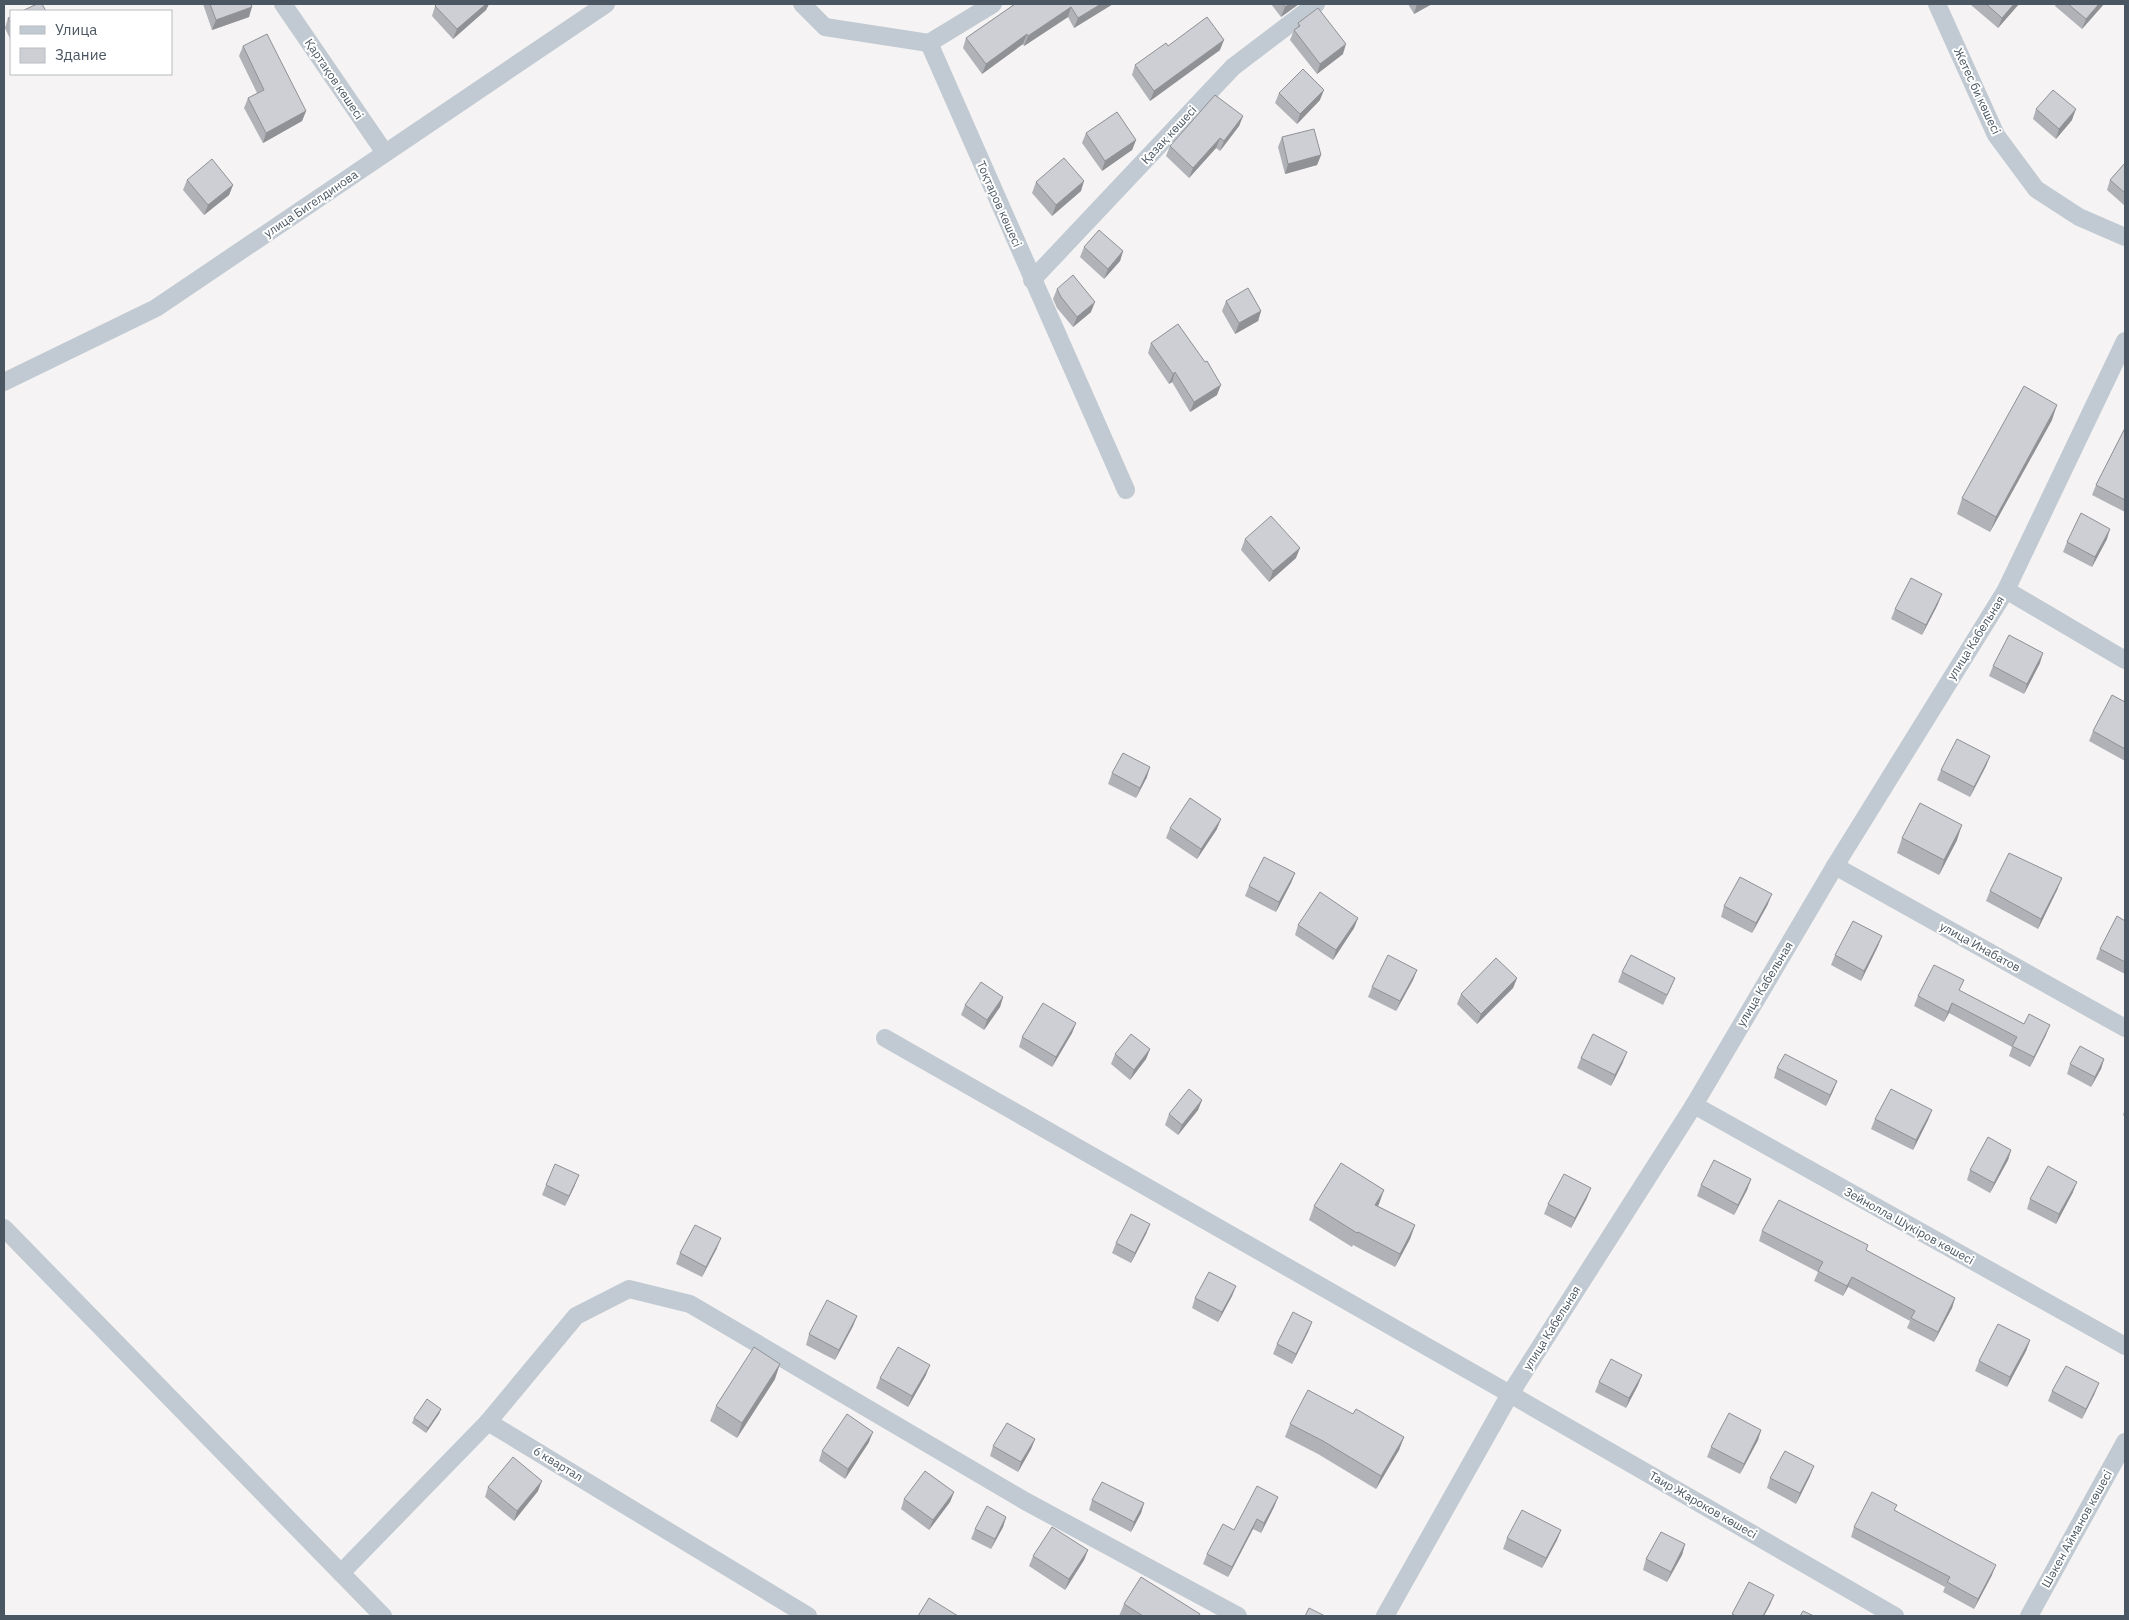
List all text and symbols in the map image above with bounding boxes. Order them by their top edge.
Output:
legend [10,10,172,75]
text: Улица [55,20,97,39]
street label: Қартақов көшесі [302,35,367,122]
text: Здание [55,45,107,64]
street label: Жетес би көшесі [1951,45,2004,136]
street label: Қазақ көшесі [1138,102,1200,167]
street label: Тоқтаров көшесі [974,158,1025,249]
street label: улица Бигелдинова [261,166,361,241]
street label: улица Кабельная [1944,593,2008,683]
street label: улица Инабатов [1937,918,2023,975]
street label: улица Кабельная [1733,938,1796,1029]
street label: Зейнолла Шүкіров көшесі [1842,1184,1977,1267]
street label: улица Кабельная [1520,1283,1584,1373]
street label: 6 квартал [531,1443,586,1484]
street label: Шәкен Айманов көшесі [2038,1467,2115,1590]
street label: Таир Жароков көшесі [1647,1468,1760,1542]

